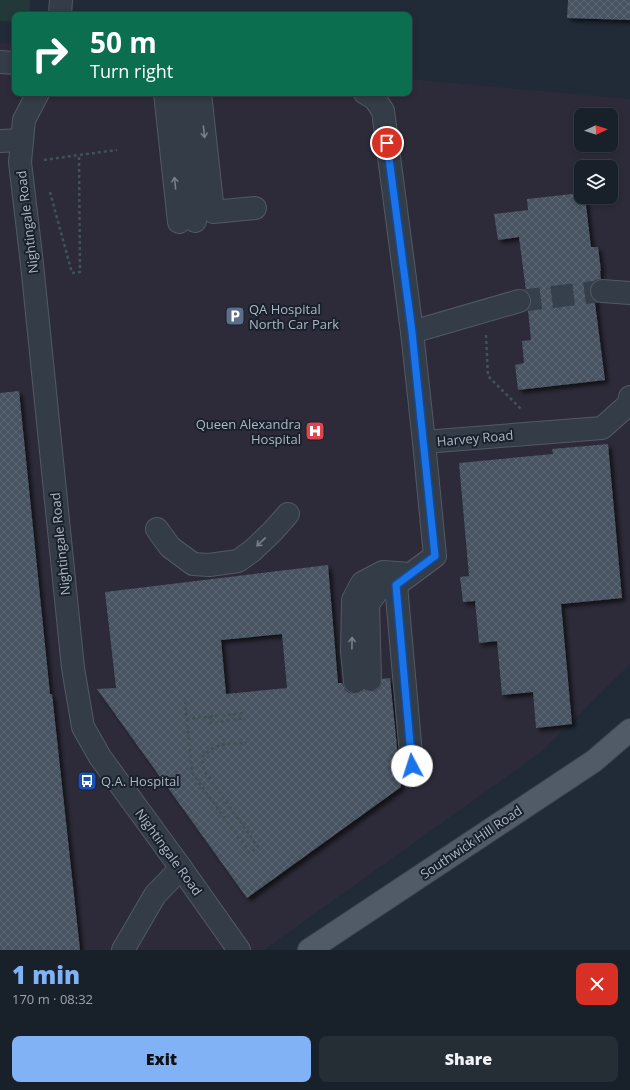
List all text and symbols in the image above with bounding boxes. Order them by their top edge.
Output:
text: 50 m [90,23,157,61]
icon: right [24,28,76,80]
text: Turn right [90,59,173,83]
north arrow [574,108,618,152]
map controls [574,108,618,204]
one-way arrow [200,125,207,138]
pin [370,126,404,160]
icon: arrive [376,132,398,154]
button: layers [574,160,618,204]
street label: Nightingale Road [12,170,42,274]
one-way arrow [171,177,179,190]
place label: QA Hospital North Car Park [249,300,339,333]
parking icon: QA Hospital North Car Park [224,305,246,327]
place label: Queen Alexandra Hospital [196,415,301,448]
hospital icon: Queen Alexandra Hospital [304,420,326,442]
street label: Harvey Road [436,426,514,450]
street label: Nightingale Road [46,492,74,596]
one-way arrow [256,537,266,547]
one-way arrow [349,637,356,650]
position arrow [391,745,433,787]
bus stop icon: Q.A. Hospital [76,770,98,792]
place label: Q.A. Hospital [101,772,180,790]
street label: Southwick Hill Road [417,801,525,883]
street label: Nightingale Road [131,805,207,899]
text: 1 min [12,958,80,991]
button: close [576,963,618,1005]
text: 170 m · 08:32 [12,990,93,1008]
button: Exit [12,1036,311,1082]
button: Share [319,1036,618,1082]

